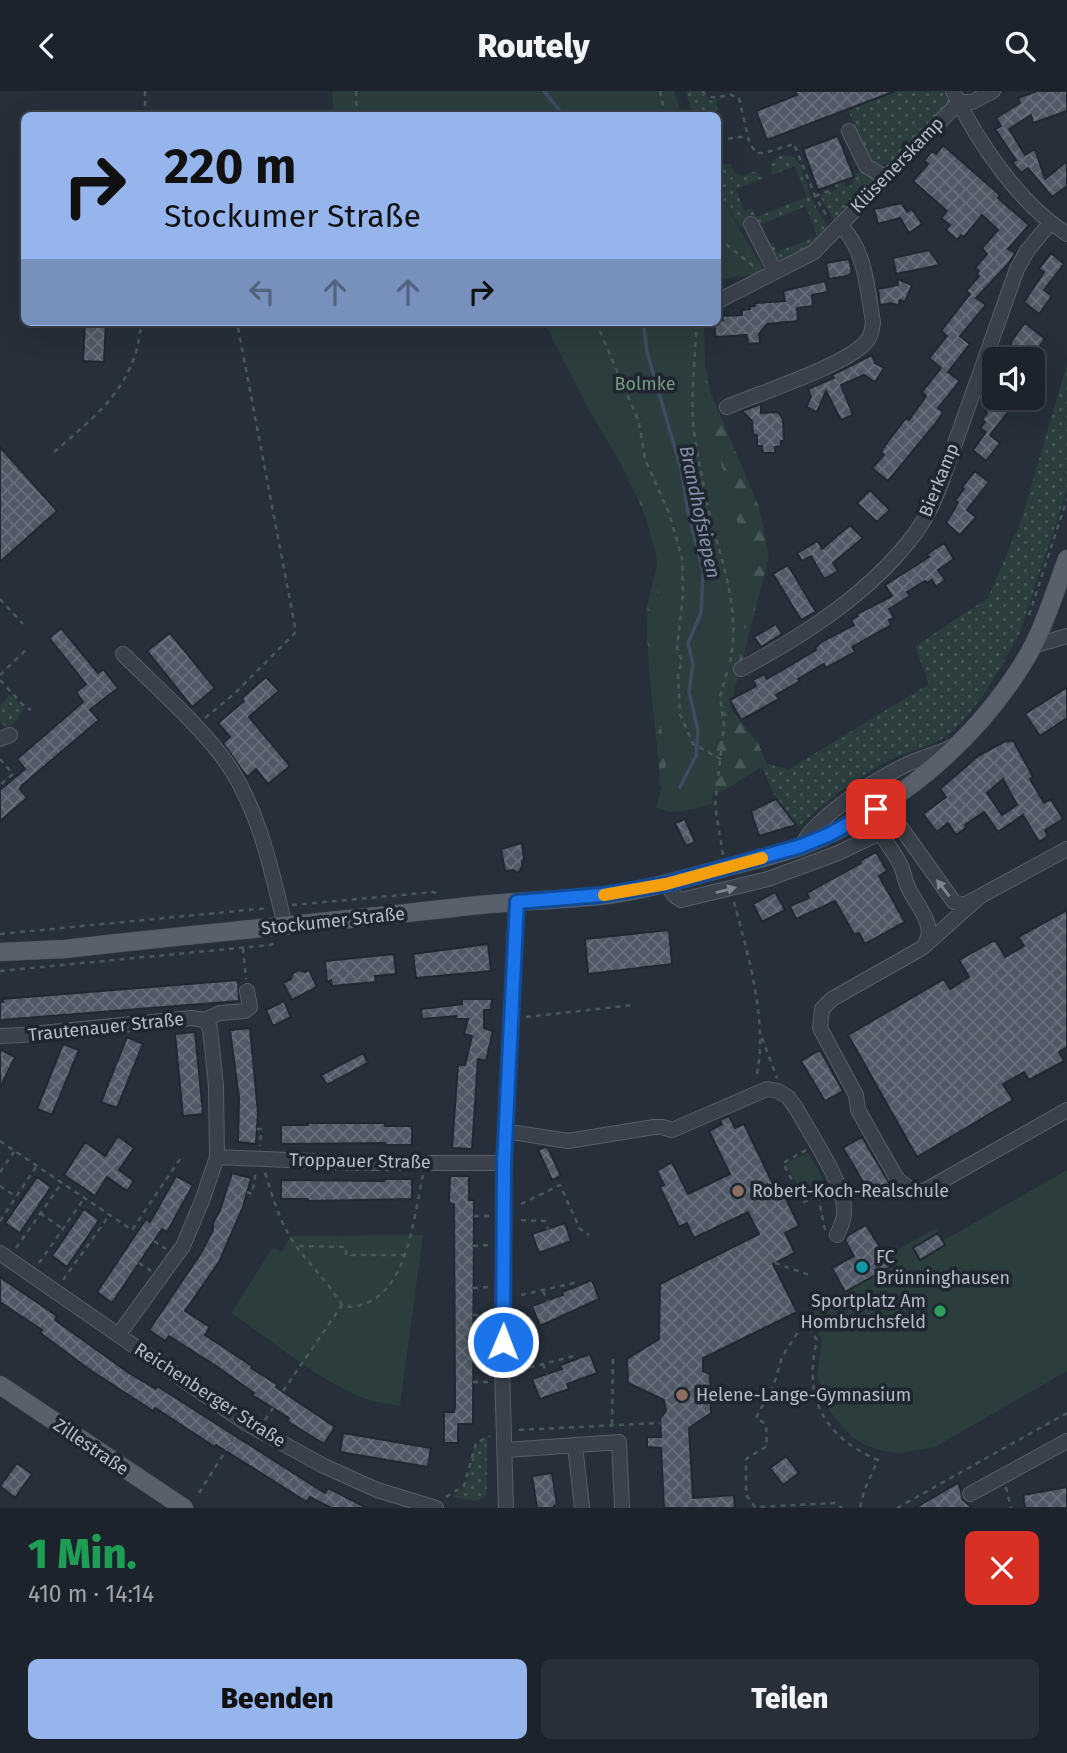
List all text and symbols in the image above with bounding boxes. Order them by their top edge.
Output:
icon: back [28,27,66,65]
text: Routely [477,27,590,65]
icon: search [1001,27,1039,65]
street label: Klüsenerskamp [846,112,948,218]
text: 220 m [164,137,296,196]
icon: right [49,140,140,231]
text: Stockumer Straße [164,197,421,235]
icon: left [243,273,281,311]
icon: ahead [316,273,354,311]
icon: ahead [389,273,427,311]
icon: right [462,273,500,311]
map controls [982,347,1045,410]
button: sound [982,347,1045,410]
park label: Bolmke [614,373,676,395]
street label: Bierkamp [914,440,964,520]
water label: Brandhofsiepen [675,444,725,580]
pin [846,779,906,839]
icon: arrive [857,790,895,828]
one-way arrow [936,879,951,896]
one-way arrow [715,884,737,895]
street label: Stockumer Straße [260,903,406,939]
street label: Trautenauer Straße [27,1008,185,1046]
street label: Troppauer Straße [289,1149,431,1173]
place label: Robert-Koch-Realschule [752,1180,949,1202]
marker: Robert-Koch-Realschule [730,1183,746,1199]
place label: FC Brünninghausen [876,1246,1010,1289]
marker: FC Brünninghausen [854,1259,870,1275]
place label: Sportplatz Am Hombruchsfeld [801,1290,926,1333]
marker: Sportplatz Am Hombruchsfeld [932,1303,948,1319]
position arrow [466,1305,540,1379]
street label: Reichenberger Straße [130,1338,290,1452]
place label: Helene-Lange-Gymnasium [696,1384,911,1406]
marker: Helene-Lange-Gymnasium [674,1387,690,1403]
street label: Zillestraße [49,1414,133,1480]
text: 1 Min. [28,1529,137,1579]
button: close [965,1531,1039,1605]
text: 410 m · 14:14 [28,1580,154,1608]
button: Beenden [28,1659,527,1739]
button: Teilen [541,1659,1039,1739]

